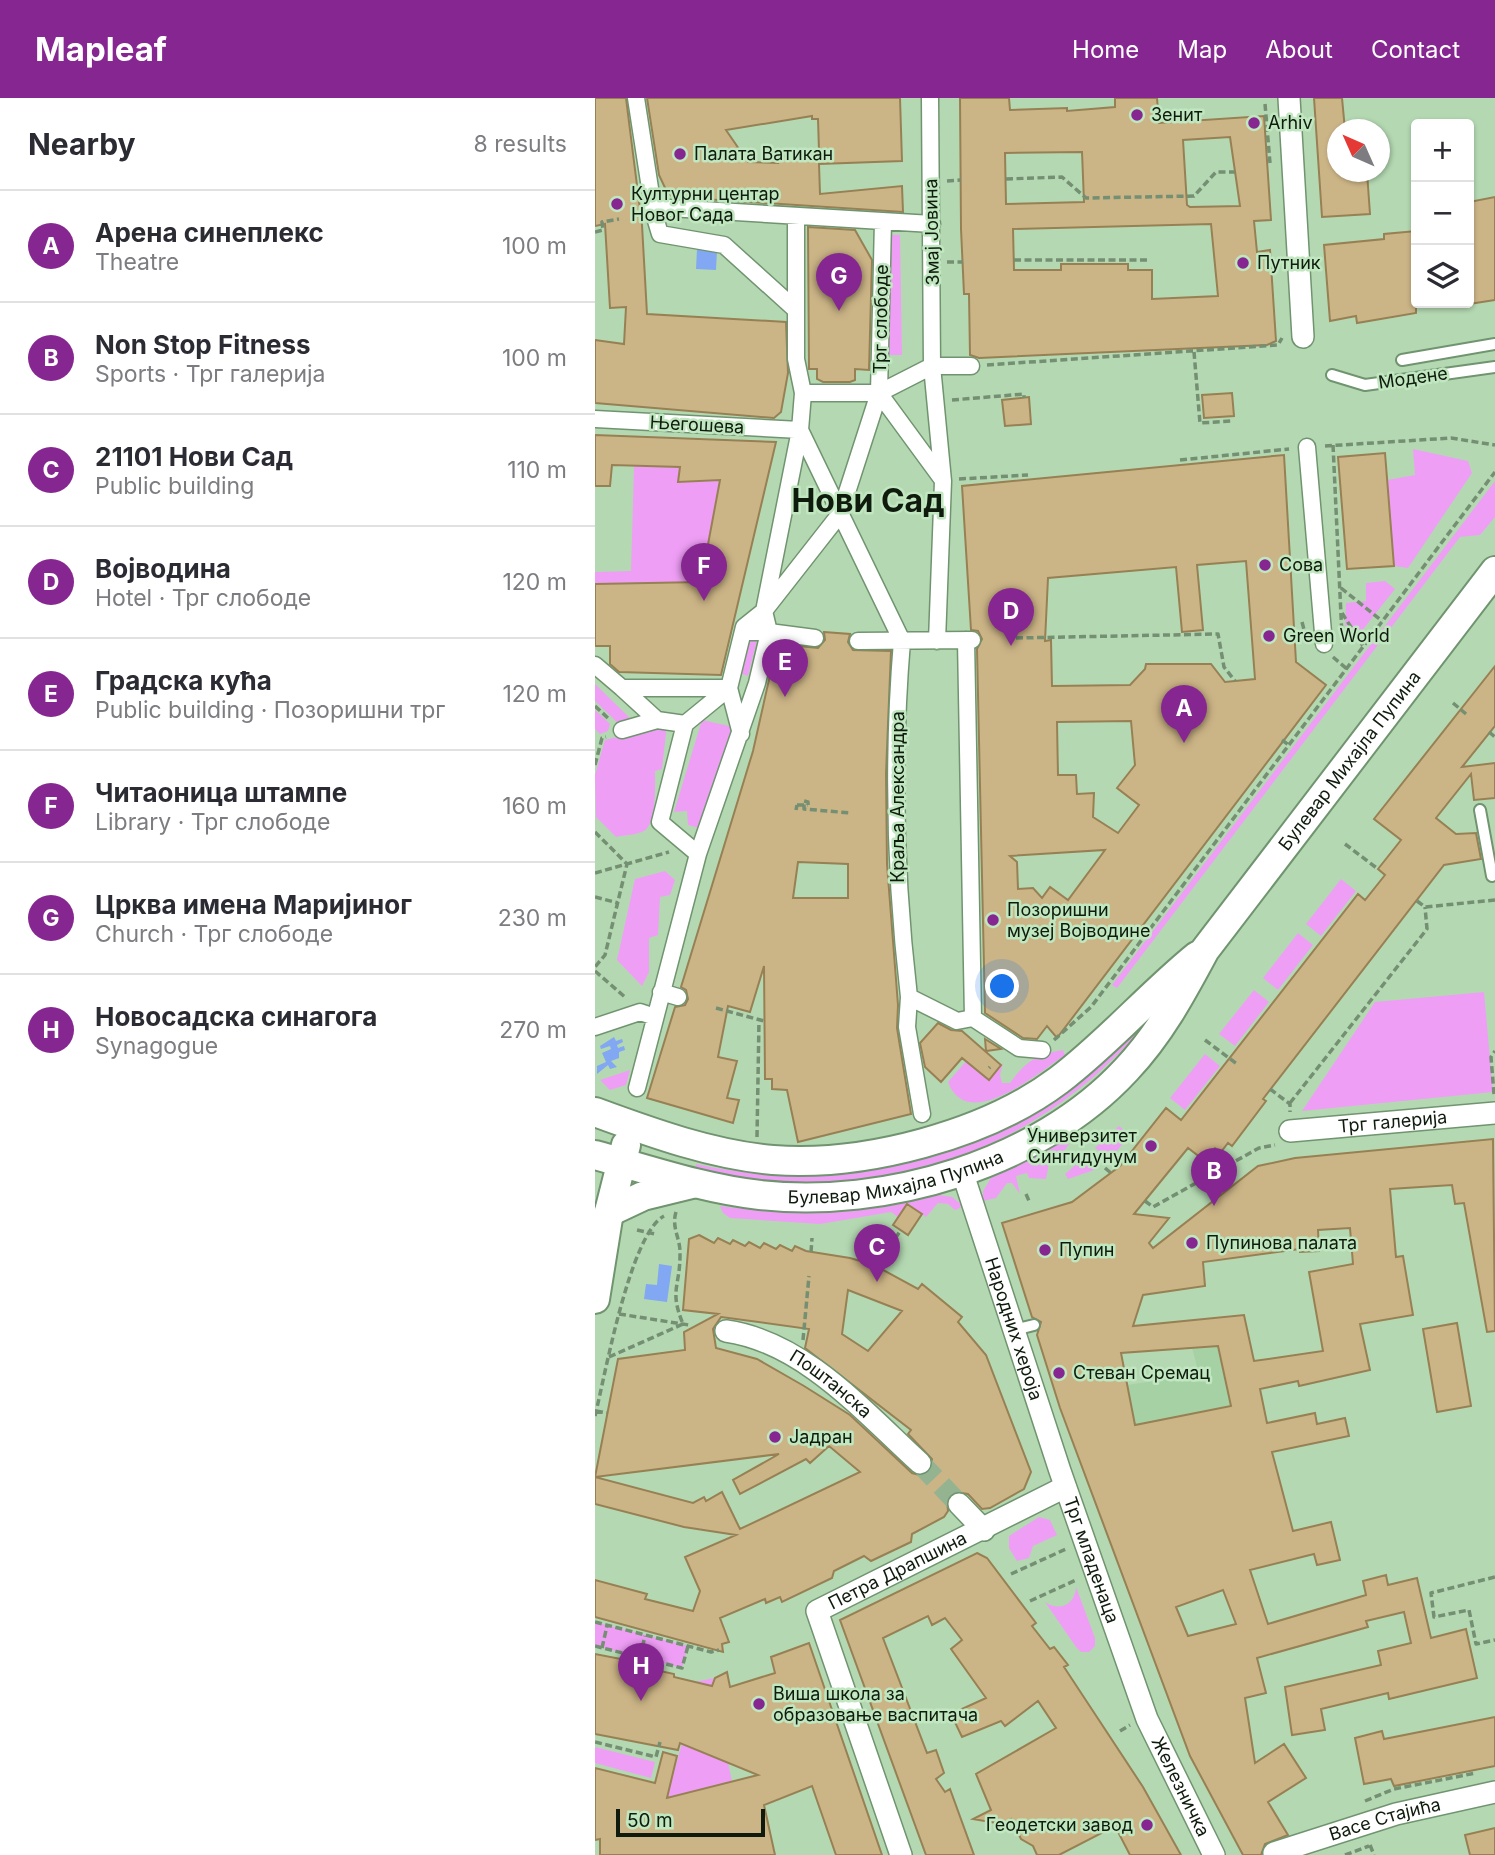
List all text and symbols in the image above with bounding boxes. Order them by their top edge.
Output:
text: Mapleaf [35,29,167,69]
text: Home [1072,35,1139,64]
text: Map [1177,35,1227,64]
text: About [1265,35,1333,64]
text: Contact [1371,35,1460,64]
place label: Зенит [1151,104,1203,125]
marker: Зенит [1129,107,1145,123]
place label: Arhiv [1268,112,1313,133]
marker: Arhiv [1246,115,1262,131]
north arrow [1327,119,1390,182]
map controls [1411,119,1474,308]
button: + [1411,119,1474,182]
text: Nearby [28,126,136,162]
text: 8 results [474,130,567,158]
place label: Палата Ватикан [694,143,833,164]
marker: Палата Ватикан [672,146,688,162]
street label: Змај Јовина [920,178,943,286]
button: − [1411,182,1474,245]
place label: Културни центар Новог Сада [631,183,780,225]
marker: Културни центар Новог Сада [609,196,625,212]
text: Арена синеплекс [95,217,324,248]
text: A [42,232,60,260]
text: 100 m [502,232,567,260]
button: layers [1411,245,1474,308]
text: Theatre [95,248,179,276]
place label: Путник [1257,252,1321,273]
pin: G [816,253,862,311]
marker: Путник [1235,255,1251,271]
street label: Трг слободе [869,264,892,374]
text: Non Stop Fitness [95,329,311,360]
text: B [43,344,59,372]
text: 100 m [502,344,567,372]
text: Sports · Трг галерија [95,360,326,388]
street label: Модене [1377,362,1449,393]
street label: Његошева [649,412,745,437]
text: 21101 Нови Сад [95,441,293,472]
text: C [42,456,60,484]
text: 110 m [507,456,567,484]
text: Public building [95,472,254,500]
district label: Нови Сад [791,481,945,520]
pin: F [681,543,727,601]
text: Војводина [95,553,231,584]
place label: Сова [1279,554,1323,575]
marker: Сова [1257,557,1273,573]
text: D [43,568,59,596]
text: 120 m [502,568,567,596]
text: Hotel · Трг слободе [95,584,311,612]
pin: D [988,588,1034,646]
place label: Green World [1283,625,1390,646]
marker: Green World [1261,628,1277,644]
pin: E [762,639,808,697]
text: Градска кућа [95,665,272,696]
street label: Булевар Михајла Пупина [1274,667,1425,854]
text: E [44,680,58,708]
text: 120 m [502,680,567,708]
pin: A [1161,685,1207,743]
text: Public building · Позоришни трг [95,696,445,724]
street label: Краља Александра [887,711,908,883]
text: Читаоница штампе [95,777,347,808]
text: F [44,792,58,820]
text: 160 m [502,792,567,820]
text: Library · Трг слободе [95,808,330,836]
text: Црква имена Маријиног [95,889,412,920]
place label: Позоришни музеј Војводине [1007,899,1150,941]
text: G [42,904,60,932]
text: 230 m [498,904,567,932]
marker: Позоришни музеј Војводине [985,912,1001,928]
text: Church · Трг слободе [95,920,333,948]
your location [985,969,1019,1003]
text: Новосадска синагога [95,1001,377,1032]
text: H [42,1016,60,1044]
text: 270 m [499,1016,567,1044]
text: Synagogue [95,1032,218,1060]
street label: Трг галерија [1337,1106,1448,1137]
place label: Универзитет Сингидунум [1027,1125,1138,1167]
marker: Универзитет Сингидунум [1143,1138,1159,1154]
street label: Булевар Михајла Пупина [787,1146,1006,1208]
pin: B [1191,1148,1237,1206]
pin: C [854,1224,900,1282]
place label: Пупинова палата [1206,1232,1357,1253]
marker: Пупинова палата [1184,1235,1200,1251]
place label: Пупин [1059,1239,1114,1260]
marker: Пупин [1037,1242,1053,1258]
street label: Народних хероја [981,1255,1047,1403]
street label: Поштанска [786,1345,876,1422]
place label: Стеван Сремац [1073,1362,1210,1383]
marker: Стеван Сремац [1051,1365,1067,1381]
place label: Јадран [789,1426,853,1447]
marker: Јадран [767,1429,783,1445]
street label: Трг младенаца [1060,1494,1124,1626]
street label: Петра Драпшина [825,1527,970,1614]
pin: H [618,1643,664,1701]
place label: Виша школа за образовање васпитача [773,1683,978,1725]
marker: Виша школа за образовање васпитача [751,1696,767,1712]
street label: Железничка [1147,1733,1214,1840]
street label: Васе Стајића [1326,1793,1443,1845]
scale bar [616,1806,765,1838]
text: 50 m [627,1809,673,1832]
place label: Геодетски завод [986,1814,1133,1835]
marker: Геодетски завод [1139,1817,1155,1833]

